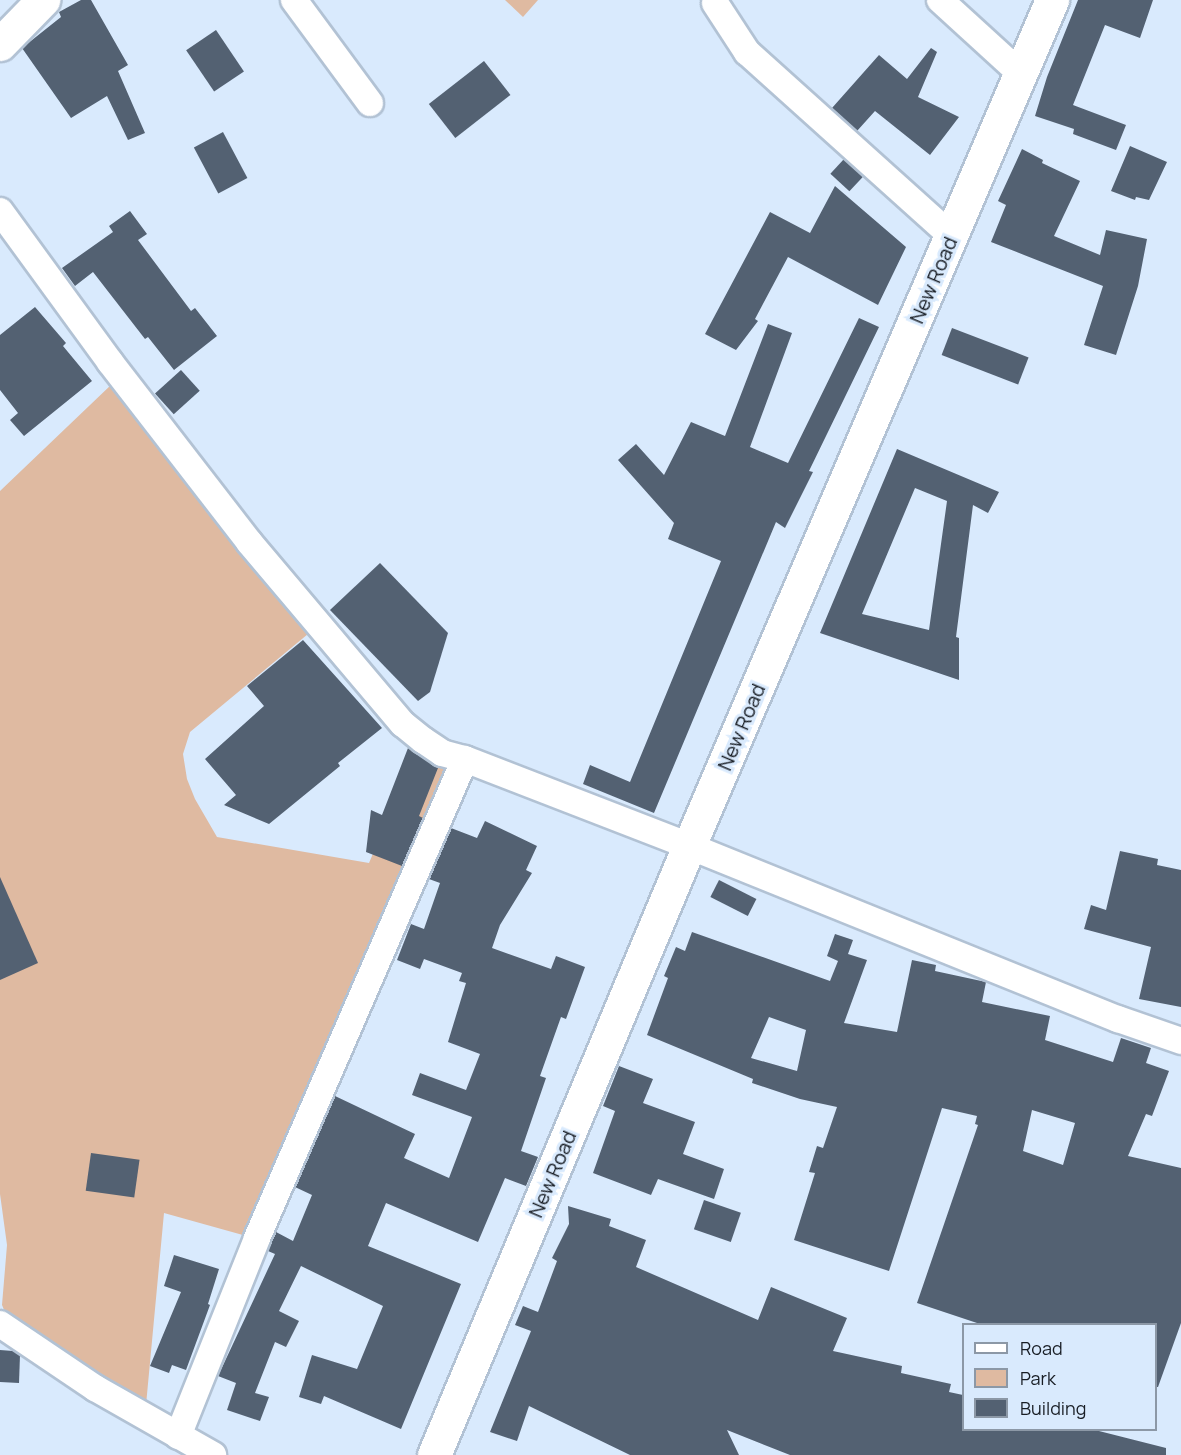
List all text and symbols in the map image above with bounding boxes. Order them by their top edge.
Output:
street label: New Road [904,233,962,327]
street label: New Road [712,680,770,774]
street label: New Road [523,1127,581,1221]
legend [962,1323,1157,1431]
text: Road [1020,1336,1063,1360]
text: Park [1020,1366,1056,1390]
text: Building [1020,1396,1086,1420]

